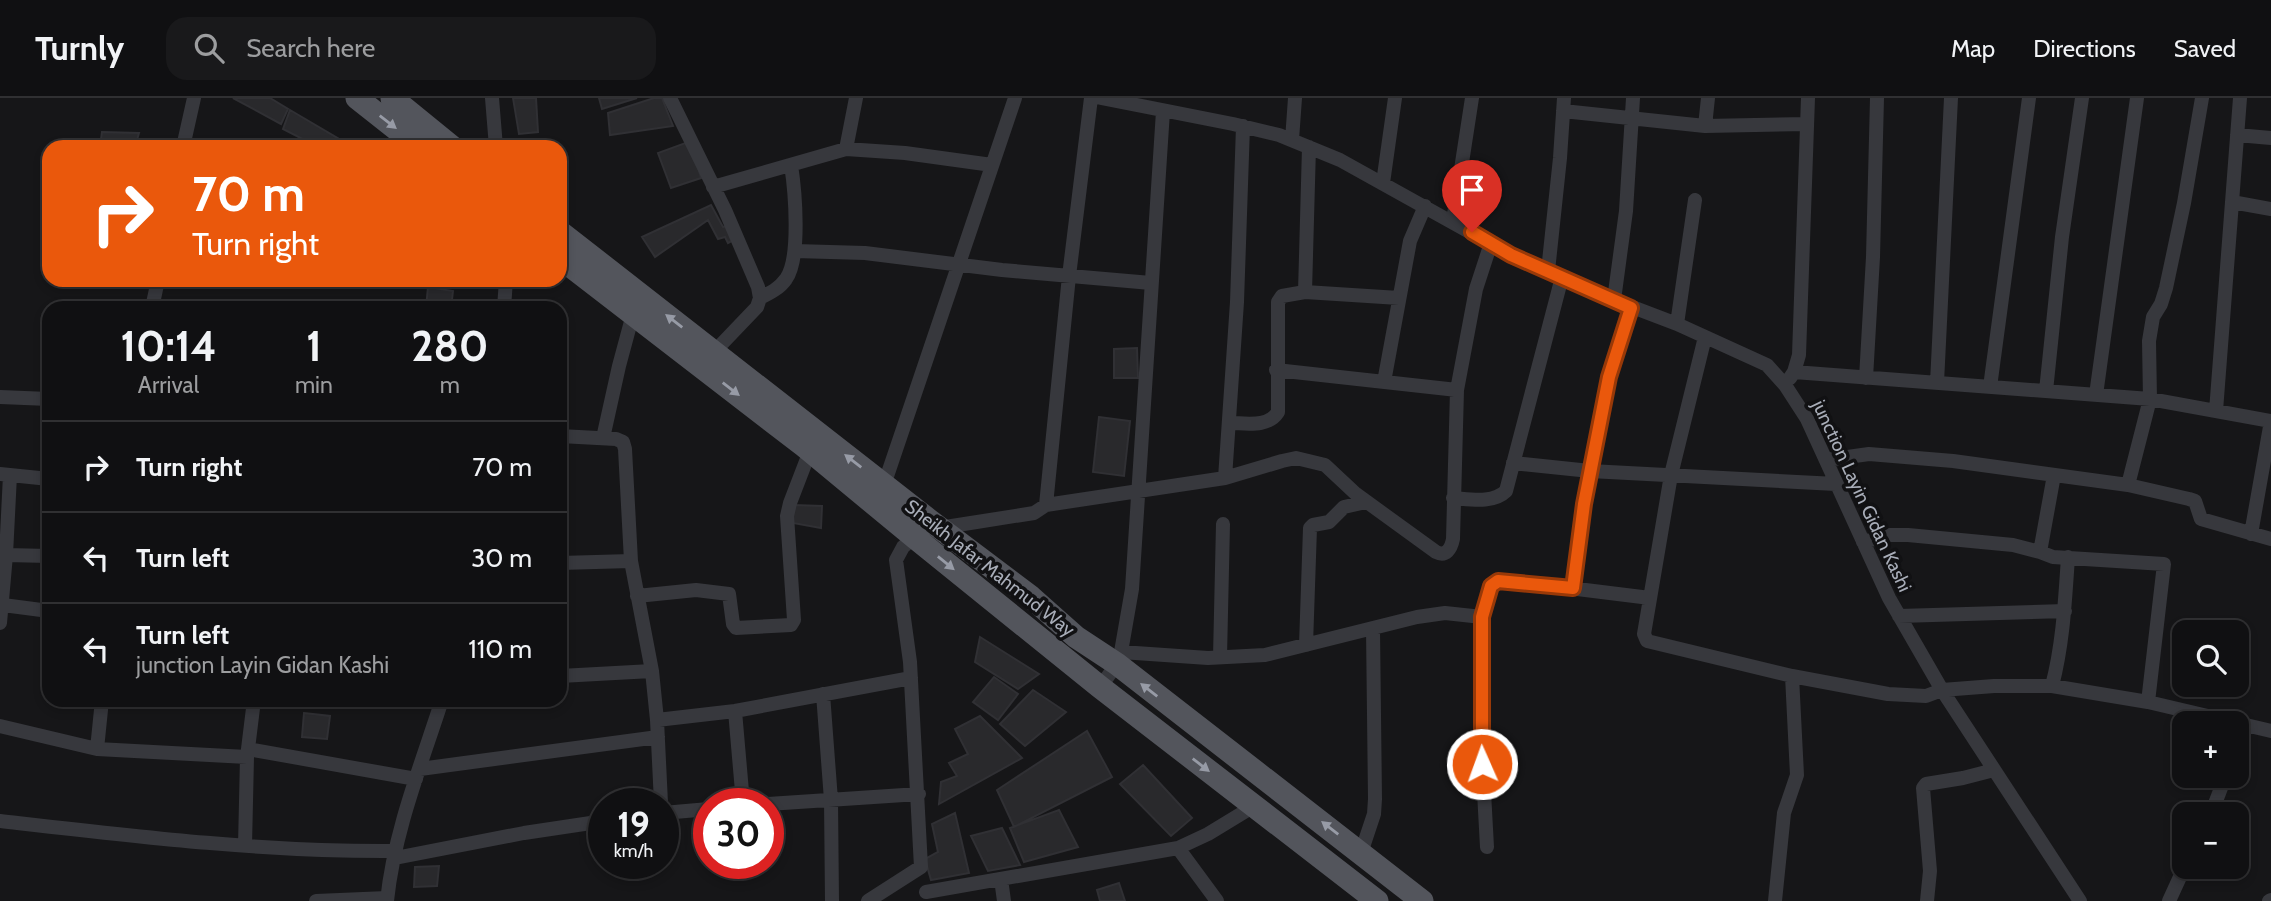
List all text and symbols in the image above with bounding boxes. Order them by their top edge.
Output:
search box [166,17,656,80]
text: Turnly [35,28,124,68]
icon: search [190,29,228,67]
text: Search here [246,32,375,64]
text: Map [1951,34,1995,63]
text: Directions [2033,34,2136,63]
text: Saved [2174,34,2236,63]
one-way arrow [379,115,397,129]
pin [1442,160,1502,232]
text: 70 m [192,164,305,223]
icon: right [77,168,168,259]
icon: arrive [1453,171,1491,209]
text: Turn right [192,224,319,263]
one-way arrow [665,315,683,329]
text: 10:14 [120,320,217,372]
text: 1 [306,320,322,372]
text: 280 [411,320,489,372]
text: Arrival [138,371,199,399]
text: min [295,371,333,399]
text: m [440,371,460,399]
one-way arrow [721,382,739,397]
street label: junction Layin Gidan Kashi [1807,395,1917,596]
icon: right [77,448,115,486]
text: Turn right [136,451,242,483]
text: 70 m [472,451,532,483]
one-way arrow [845,453,863,468]
street label: Sheikh Jafar Mahmud Way [901,495,1080,642]
icon: left [77,539,115,577]
text: Turn left [136,542,229,574]
text: 30 m [471,542,532,574]
one-way arrow [937,555,954,570]
text: Turn left [136,619,229,651]
map controls [2172,620,2249,879]
button: search [2172,620,2249,697]
icon: left [77,630,115,668]
text: 110 m [468,633,532,665]
text: junction Layin Gidan Kashi [136,651,389,679]
one-way arrow [1140,683,1158,698]
button: + [2172,711,2249,788]
position arrow [1445,727,1519,801]
one-way arrow [1192,757,1210,771]
speed limit sign: 30 [693,788,784,879]
button: − [2172,802,2249,879]
text: 19 [617,803,650,846]
one-way arrow [1321,822,1339,836]
text: km/h [614,840,653,862]

